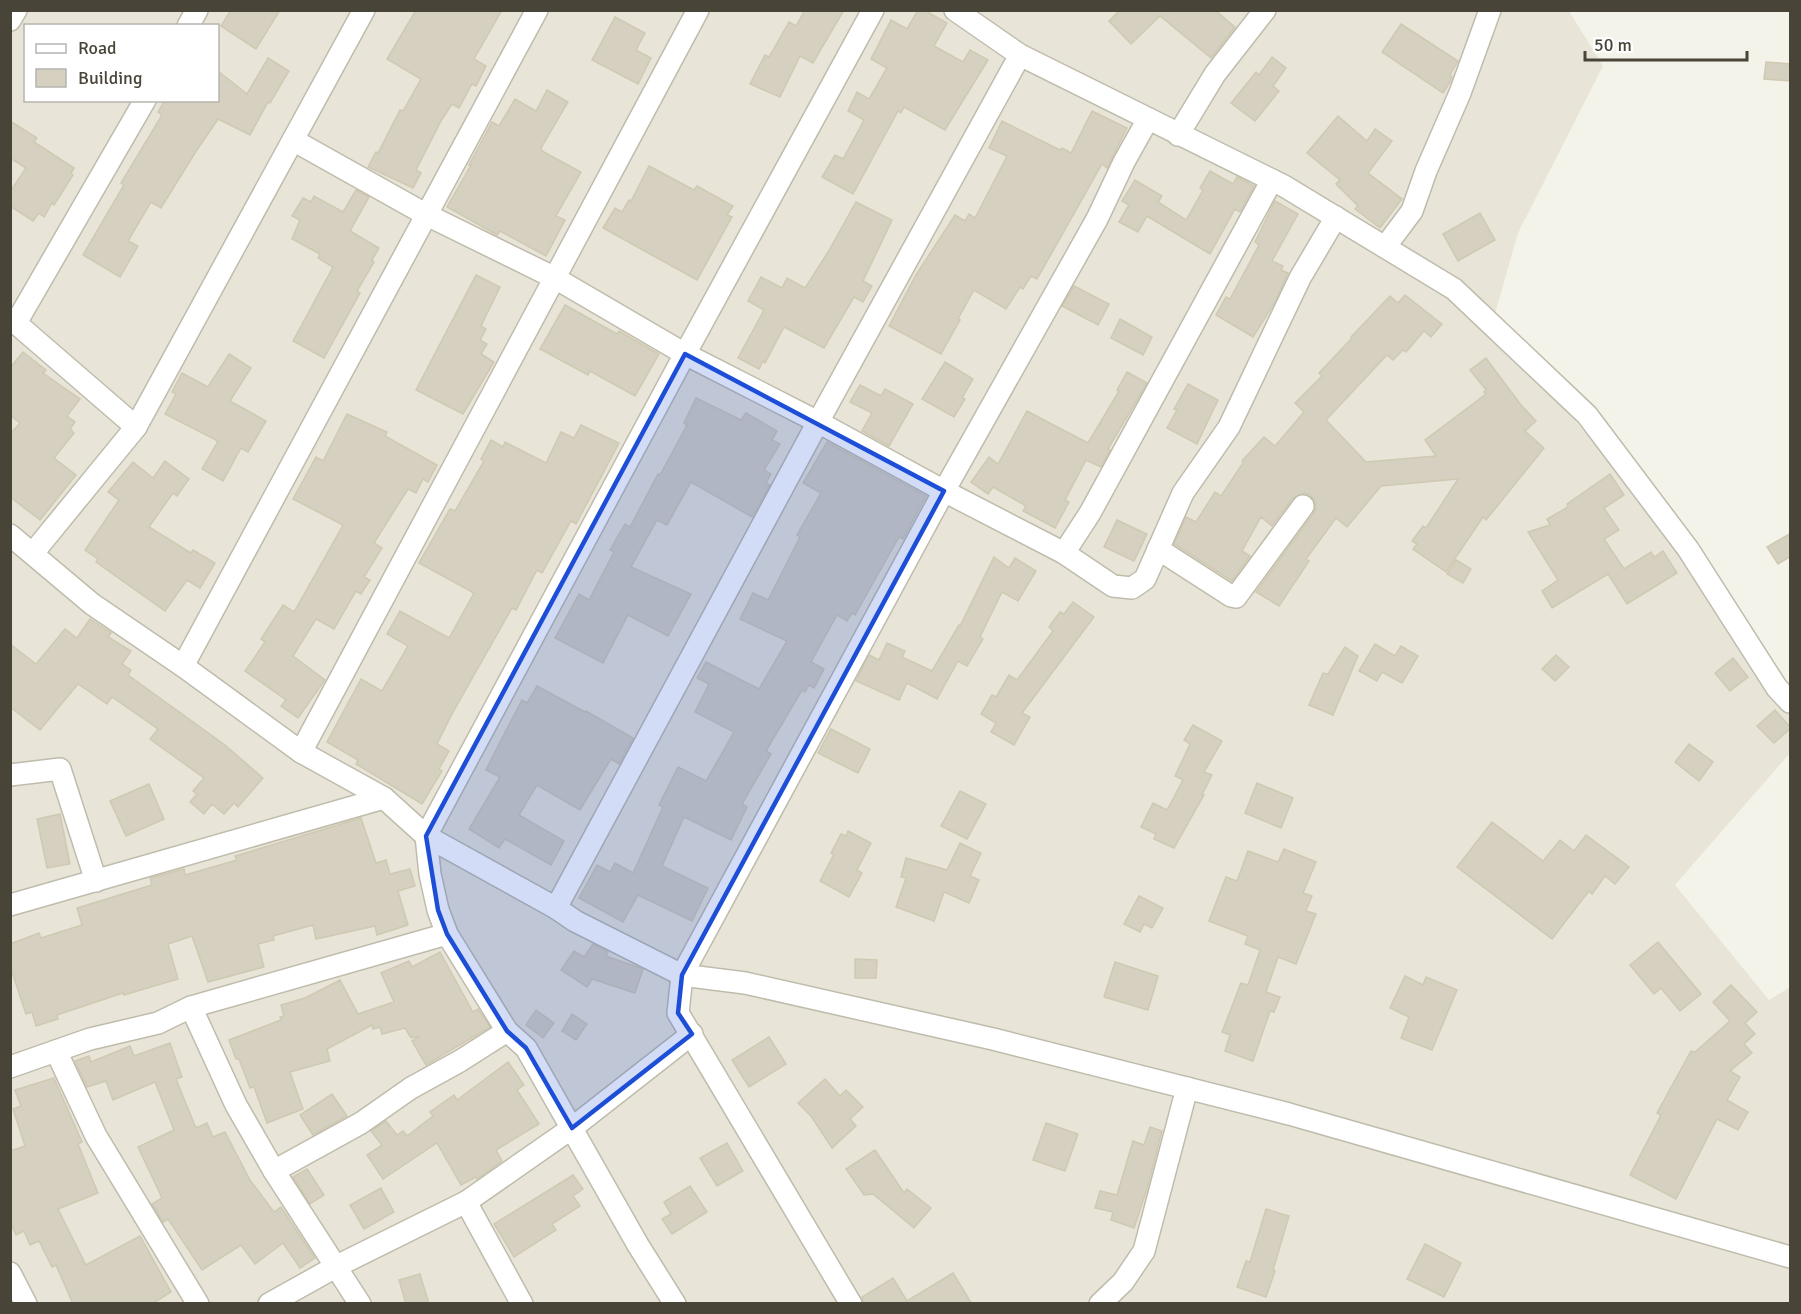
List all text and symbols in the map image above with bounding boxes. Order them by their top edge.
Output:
legend [24,24,219,102]
scale bar [1585,24,1747,62]
text: 50 m [1594,34,1632,56]
text: Road [78,37,117,59]
text: Building [78,67,142,89]

